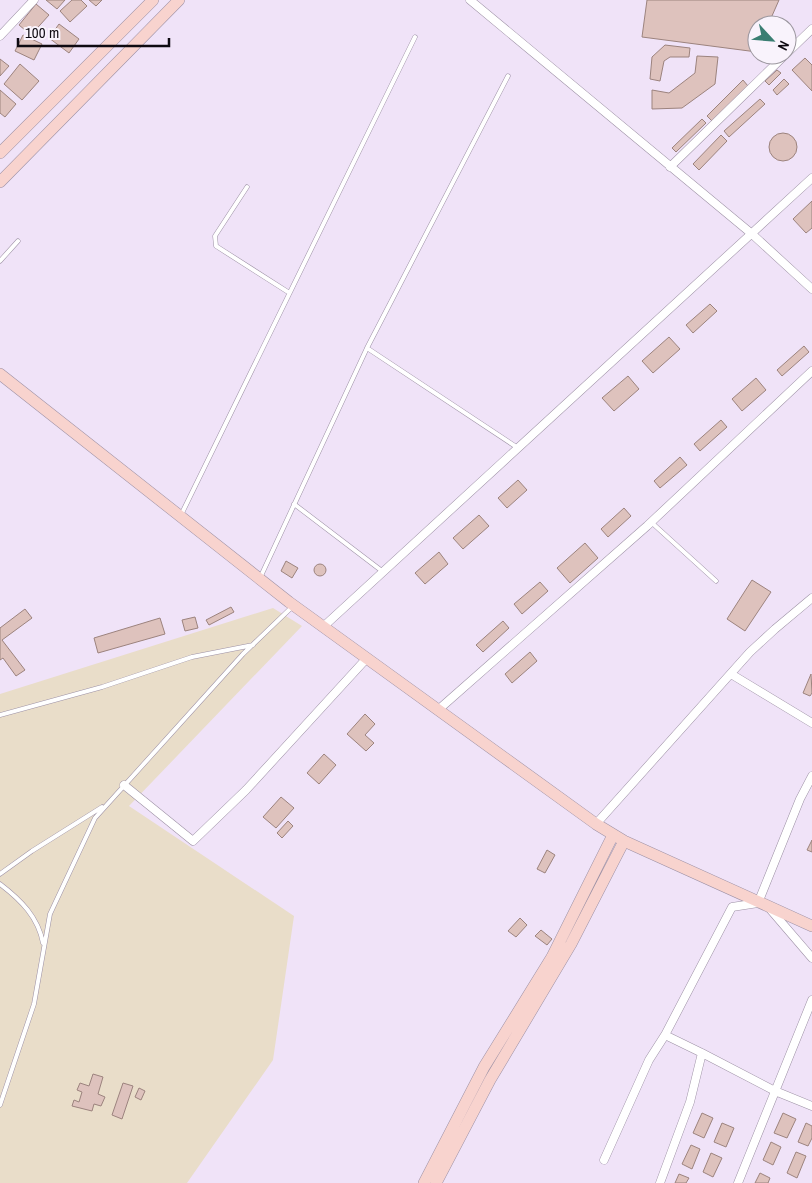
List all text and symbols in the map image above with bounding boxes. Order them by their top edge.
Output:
scale bar [18,15,169,47]
north arrow [747,15,797,65]
text: 100 m [25,22,59,43]
text: N [774,38,794,53]

